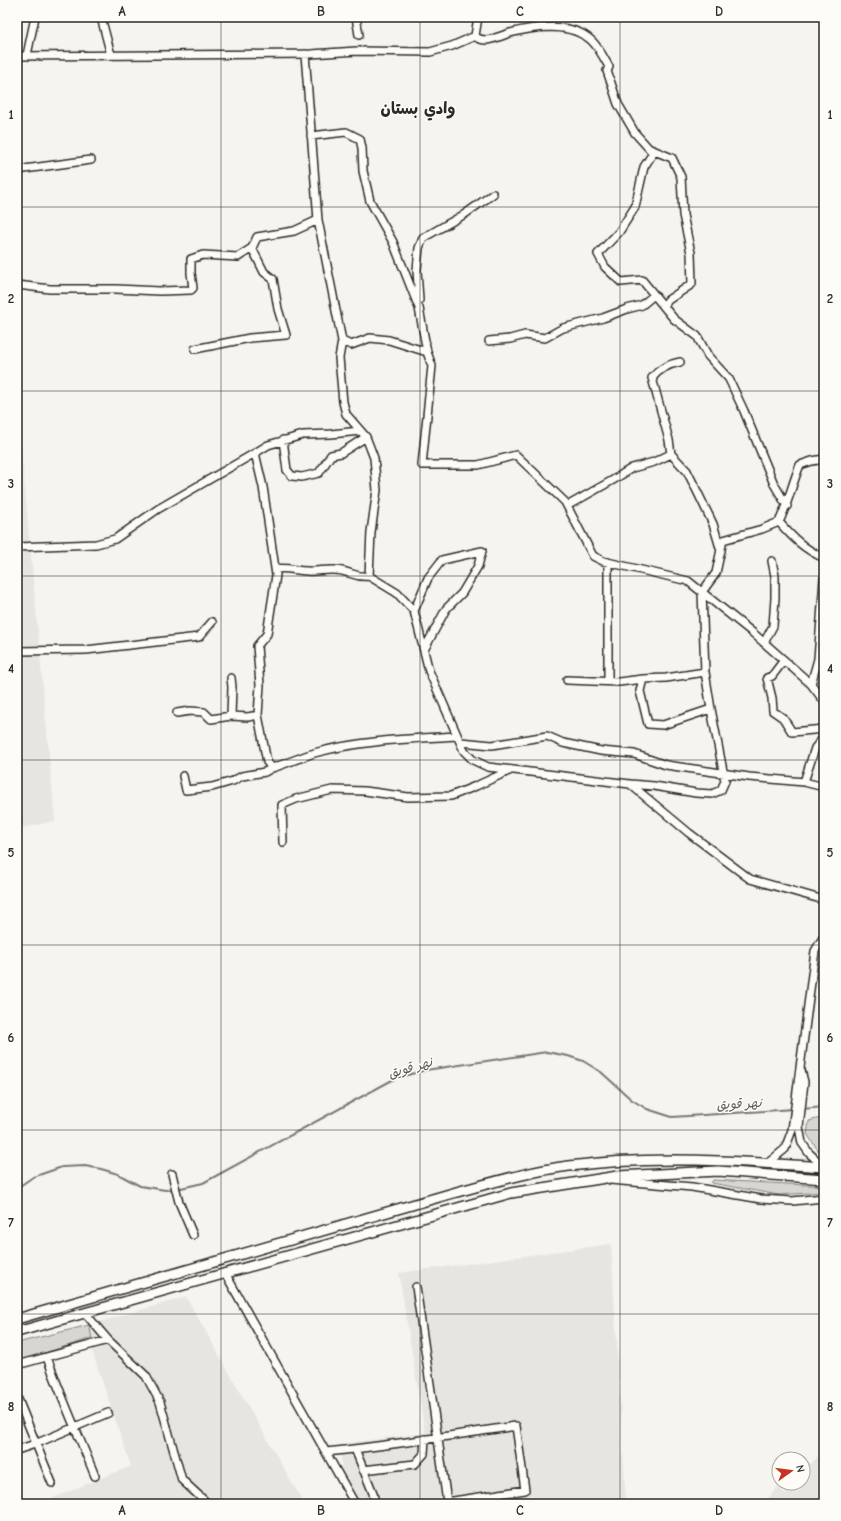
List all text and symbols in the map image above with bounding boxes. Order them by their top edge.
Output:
text: A [118,4,126,19]
text: B [317,4,325,19]
text: C [516,4,524,19]
text: D [715,4,723,19]
district label: وادي بستان [381,100,455,121]
text: 1 [8,107,14,122]
text: 1 [827,107,833,122]
text: 2 [8,291,14,306]
text: 2 [827,291,833,306]
text: 3 [8,476,14,491]
text: 3 [827,476,833,491]
text: 4 [8,661,14,676]
text: 4 [827,661,833,676]
text: 5 [8,845,15,860]
text: 5 [827,845,834,860]
text: 6 [8,1030,15,1045]
text: 6 [827,1030,834,1045]
water label: نهر قويق [386,1054,436,1082]
water label: نهر قويق [716,1095,764,1113]
text: 7 [8,1215,14,1230]
text: 7 [827,1215,833,1230]
text: 8 [8,1399,14,1414]
text: 8 [827,1399,833,1414]
north arrow [771,1451,811,1491]
text: N [793,1464,807,1474]
text: A [118,1503,126,1518]
text: B [317,1503,325,1518]
text: C [516,1503,524,1518]
text: D [715,1503,723,1518]

